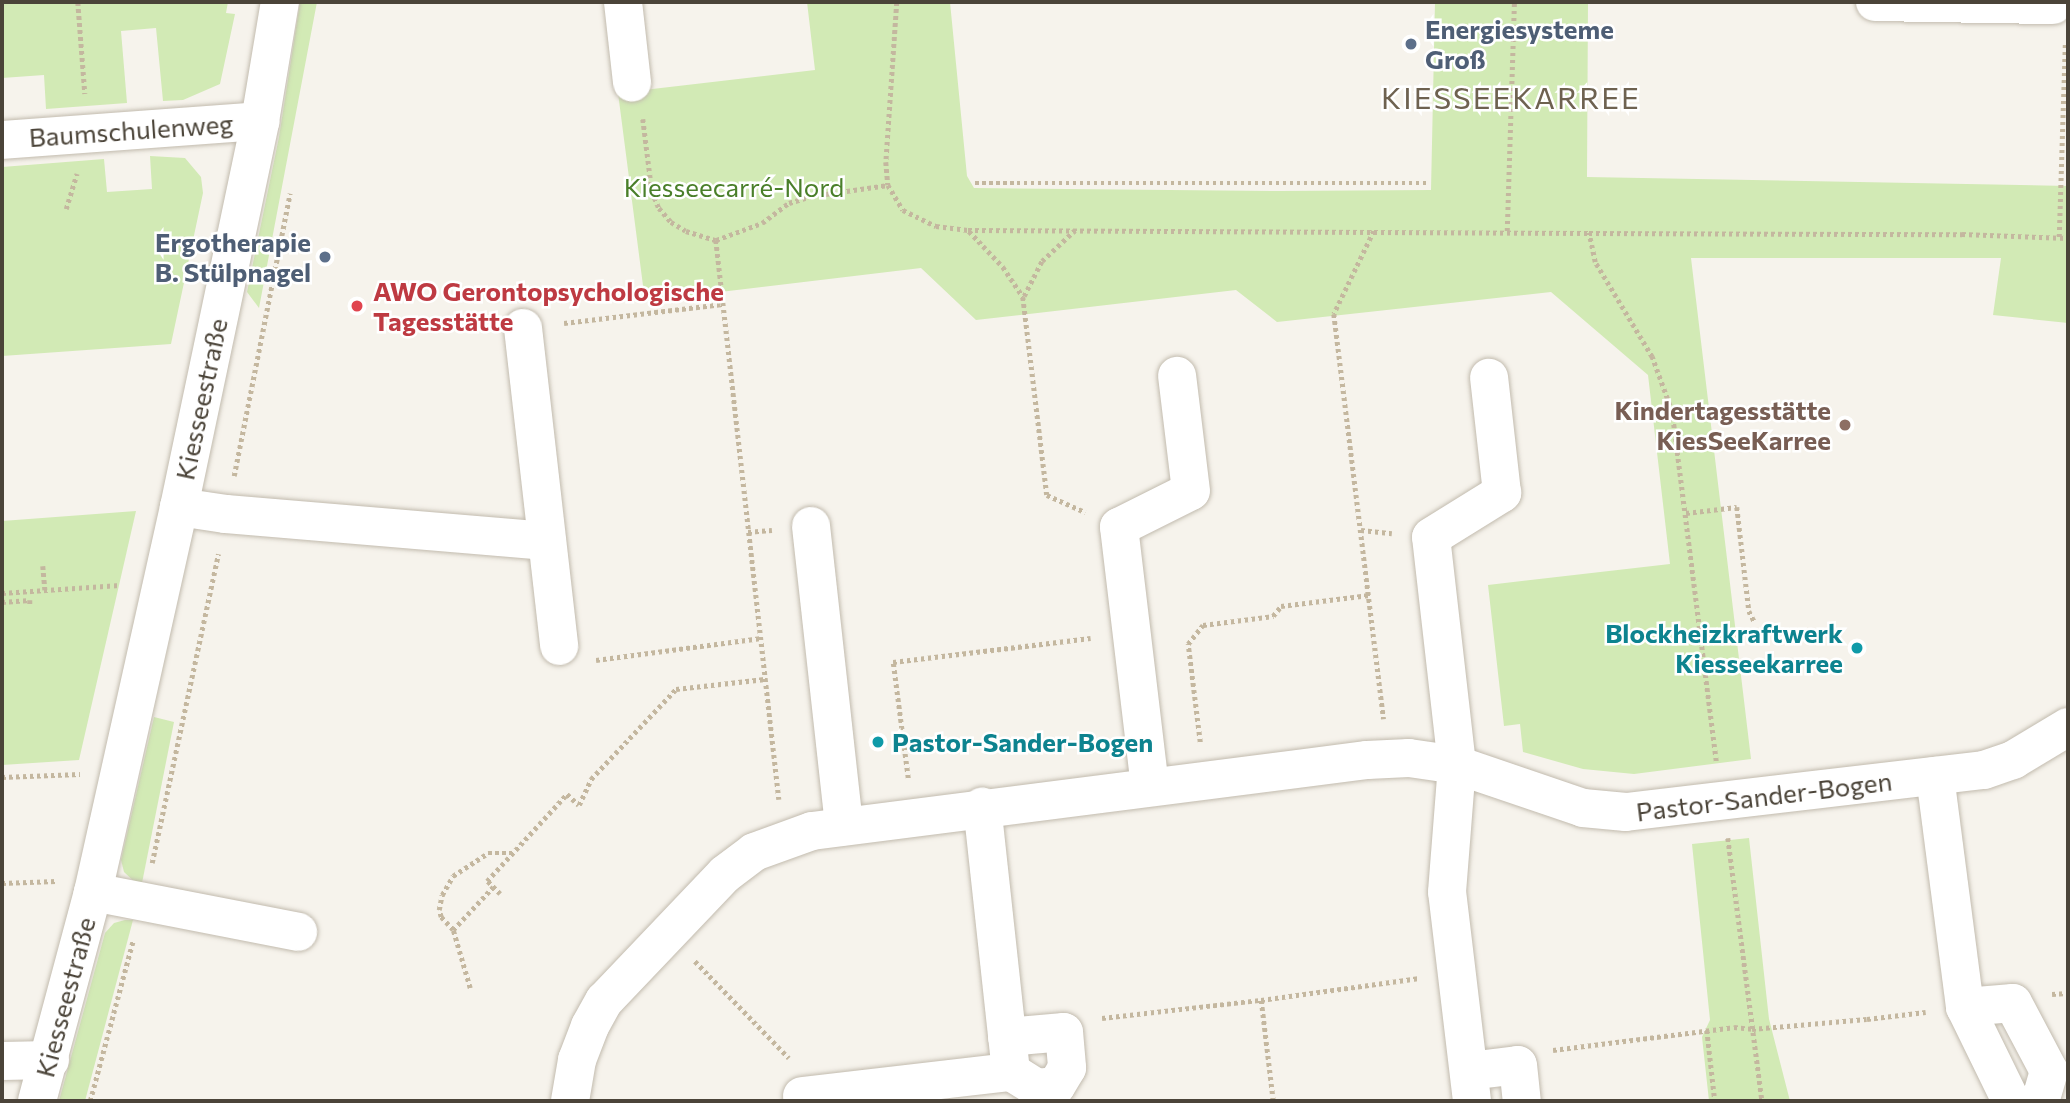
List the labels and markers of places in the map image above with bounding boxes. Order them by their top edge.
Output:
place label: Energiesysteme Groß [1425,13,1614,74]
marker: Energiesysteme Groß [1403,36,1419,52]
place label: Ergotherapie B. Stülpnagel [155,226,311,288]
marker: Ergotherapie B. Stülpnagel [317,249,333,265]
place label: AWO Gerontopsychologische Tagesstätte [373,275,724,336]
marker: AWO Gerontopsychologische Tagesstätte [347,296,367,316]
place label: Kindertagesstätte KiesSeeKarree [1614,394,1831,456]
marker: Kindertagesstätte KiesSeeKarree [1837,417,1853,433]
place label: Blockheizkraftwerk Kiesseekarree [1605,617,1843,678]
marker: Blockheizkraftwerk Kiesseekarree [1849,640,1865,656]
place label: Pastor-Sander-Bogen [892,726,1153,758]
marker: Pastor-Sander-Bogen [870,734,886,750]

